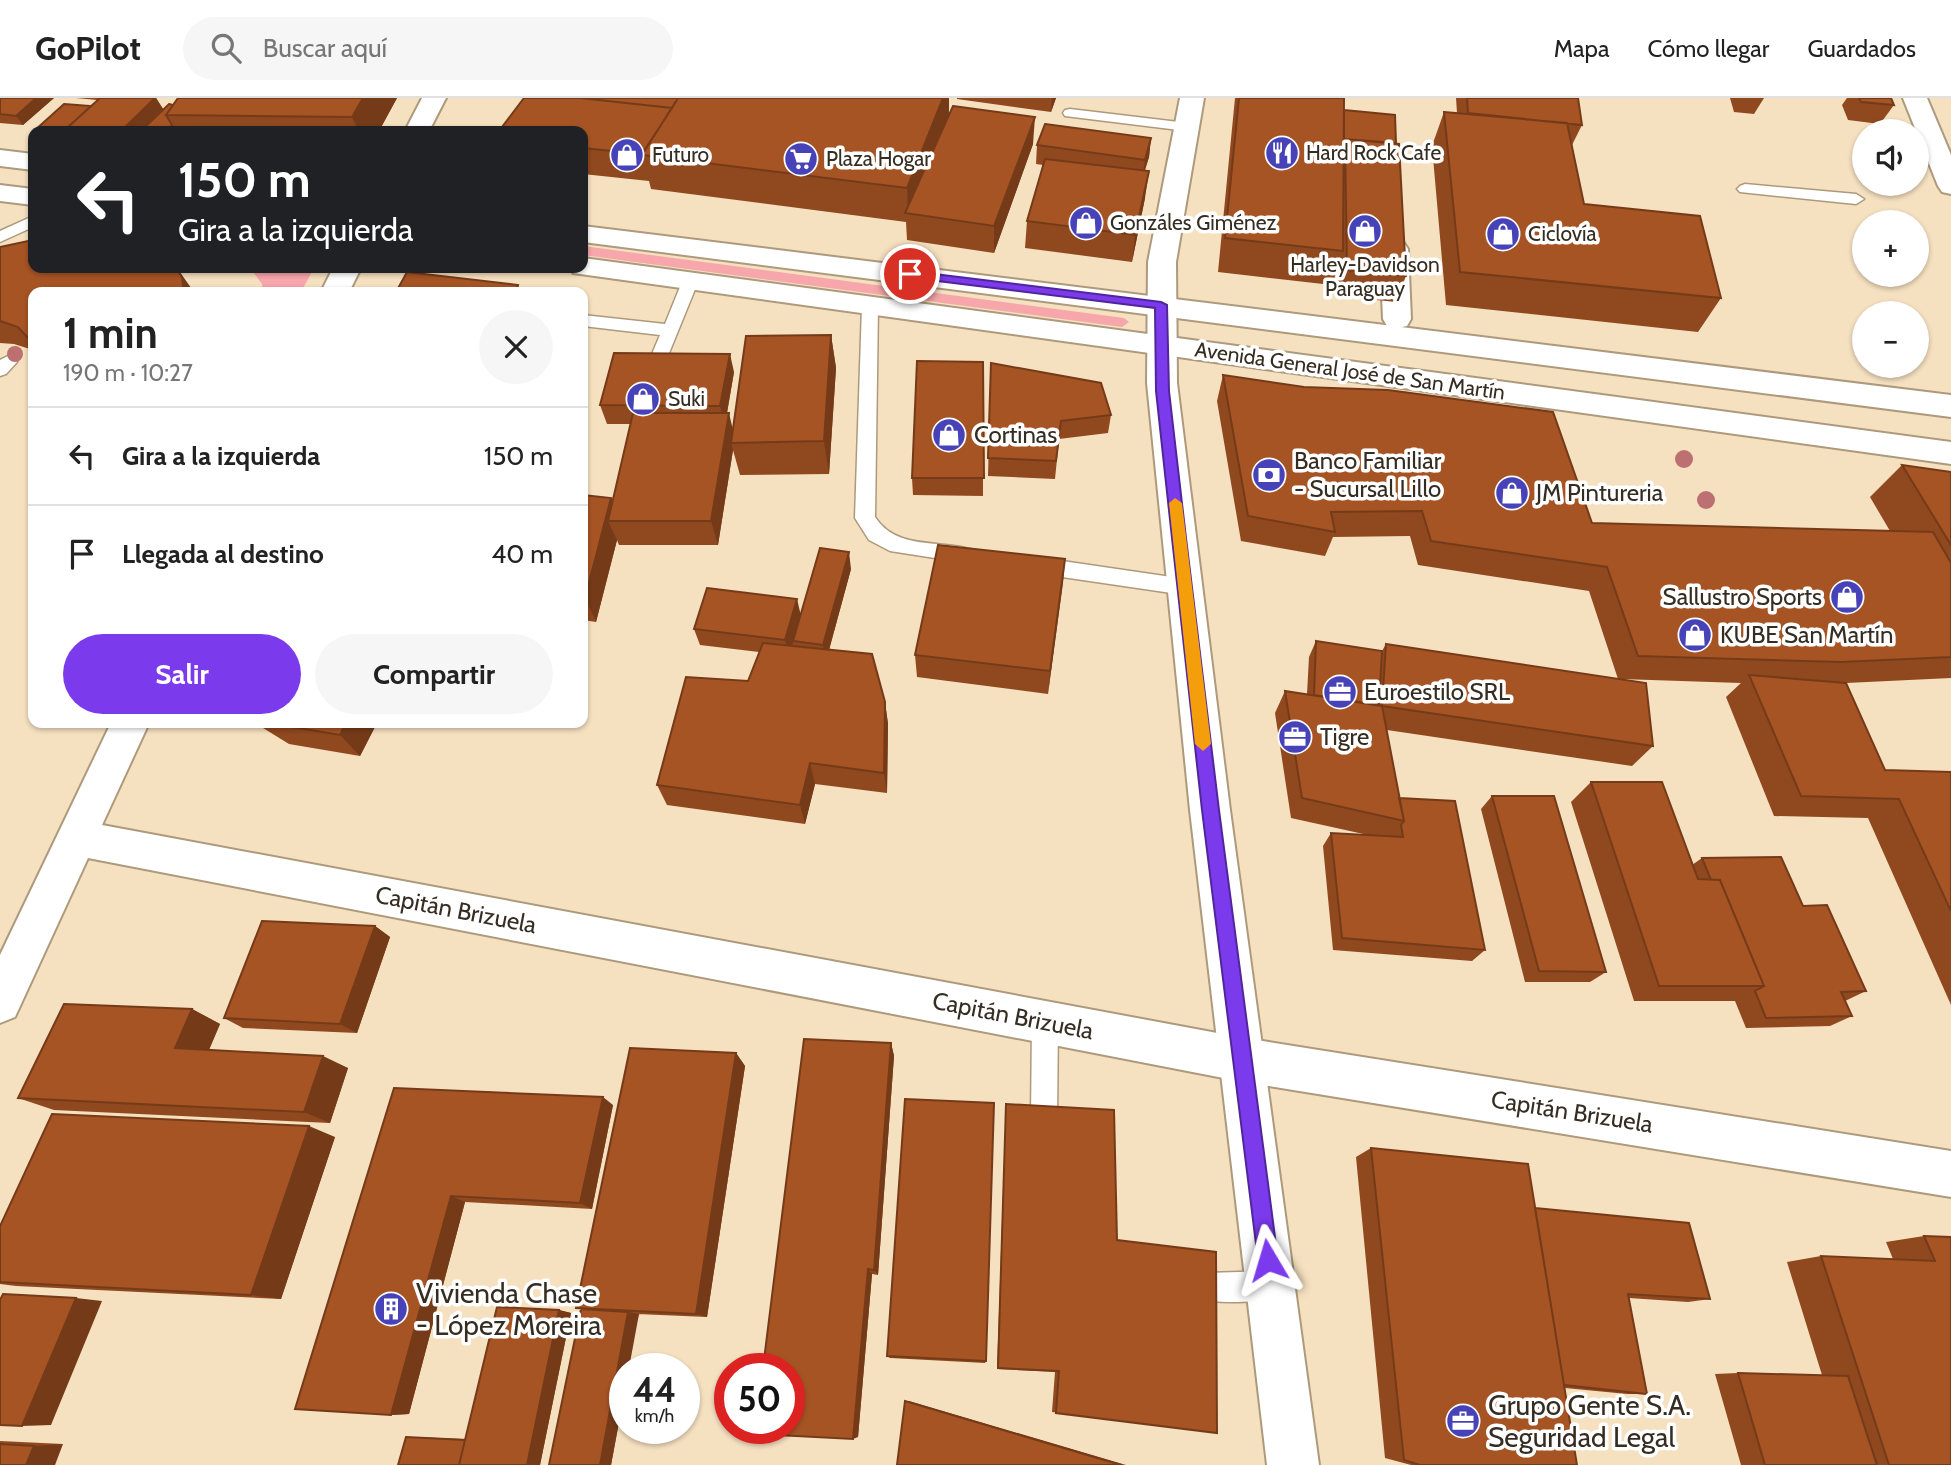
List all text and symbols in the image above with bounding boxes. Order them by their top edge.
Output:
search box [183,17,673,80]
text: GoPilot [35,28,141,68]
icon: search [207,29,245,67]
text: Buscar aquí [263,32,387,64]
text: Mapa [1554,34,1610,63]
text: Cómo llegar [1648,34,1769,63]
text: Guardados [1807,34,1916,63]
map controls [1852,119,1929,378]
button: sound [1852,119,1929,196]
restaurant icon: Hard Rock Cafe [1263,134,1301,172]
shop icon: Futuro [608,136,646,174]
supermarket icon: Plaza Hogar [782,140,820,178]
place label: Hard Rock Cafe [1306,140,1442,165]
place label: Futuro [652,142,709,167]
place label: Plaza Hogar [826,146,931,171]
text: 150 m [178,150,311,209]
icon: left [63,154,154,245]
shop icon: Gonzáles Giménez [1067,204,1105,242]
text: Gira a la izquierda [178,210,413,249]
place label: Gonzáles Giménez [1110,210,1276,235]
button: + [1852,210,1929,287]
shop icon: Harley-Davidson Paraguay [1346,212,1384,250]
shop icon: Ciclovía [1484,215,1522,253]
place label: Ciclovía [1528,221,1597,246]
pin [880,244,940,304]
place label: Harley-Davidson Paraguay [1290,252,1440,301]
icon: arrive [891,255,929,293]
button: − [1852,301,1929,378]
text: 1 min [63,307,158,359]
button: close [479,310,553,384]
street label: Avenida General José de San Martín [1193,336,1507,405]
text: 190 m · 10:27 [63,359,193,387]
shop icon: Suki [624,380,662,418]
place label: Suki [668,386,705,411]
shop icon: Cortinas [930,416,968,454]
place label: Cortinas [974,420,1057,449]
icon: left [63,437,101,475]
text: Gira a la izquierda [122,440,320,472]
text: 150 m [484,440,553,472]
place label: Banco Familiar - Sucursal Lillo [1294,446,1442,503]
bank icon: Banco Familiar - Sucursal Lillo [1250,456,1288,494]
shop icon: JM Pintureria [1493,474,1531,512]
place label: JM Pintureria [1535,478,1664,507]
icon: arrive [63,535,101,573]
text: Llegada al destino [122,538,324,570]
text: 40 m [491,538,553,570]
shop icon: Sallustro Sports [1828,578,1866,616]
place label: Sallustro Sports [1663,582,1822,611]
shop icon: KUBE San Martín [1676,616,1714,654]
place label: KUBE San Martín [1720,620,1893,649]
button: Salir [63,634,301,714]
button: Compartir [315,634,553,714]
office icon: Euroestilo SRL [1321,673,1359,711]
place label: Euroestilo SRL [1364,677,1510,706]
office icon: Tigre [1276,718,1314,756]
place label: Tigre [1320,722,1369,751]
street label: Capitán Brizuela [373,880,540,939]
street label: Capitán Brizuela [930,986,1097,1045]
street label: Capitán Brizuela [1489,1084,1656,1139]
position arrow [1231,1223,1305,1297]
place label: Vivienda Chase - López Moreira [416,1276,602,1342]
building icon: Vivienda Chase - López Moreira [372,1290,410,1328]
speed limit sign: 50 [714,1353,805,1444]
text: 44 [633,1368,676,1411]
place label: Grupo Gente S.A. Seguridad Legal [1488,1388,1691,1454]
office icon: Grupo Gente S.A. Seguridad Legal [1444,1402,1482,1440]
text: km/h [635,1405,674,1427]

